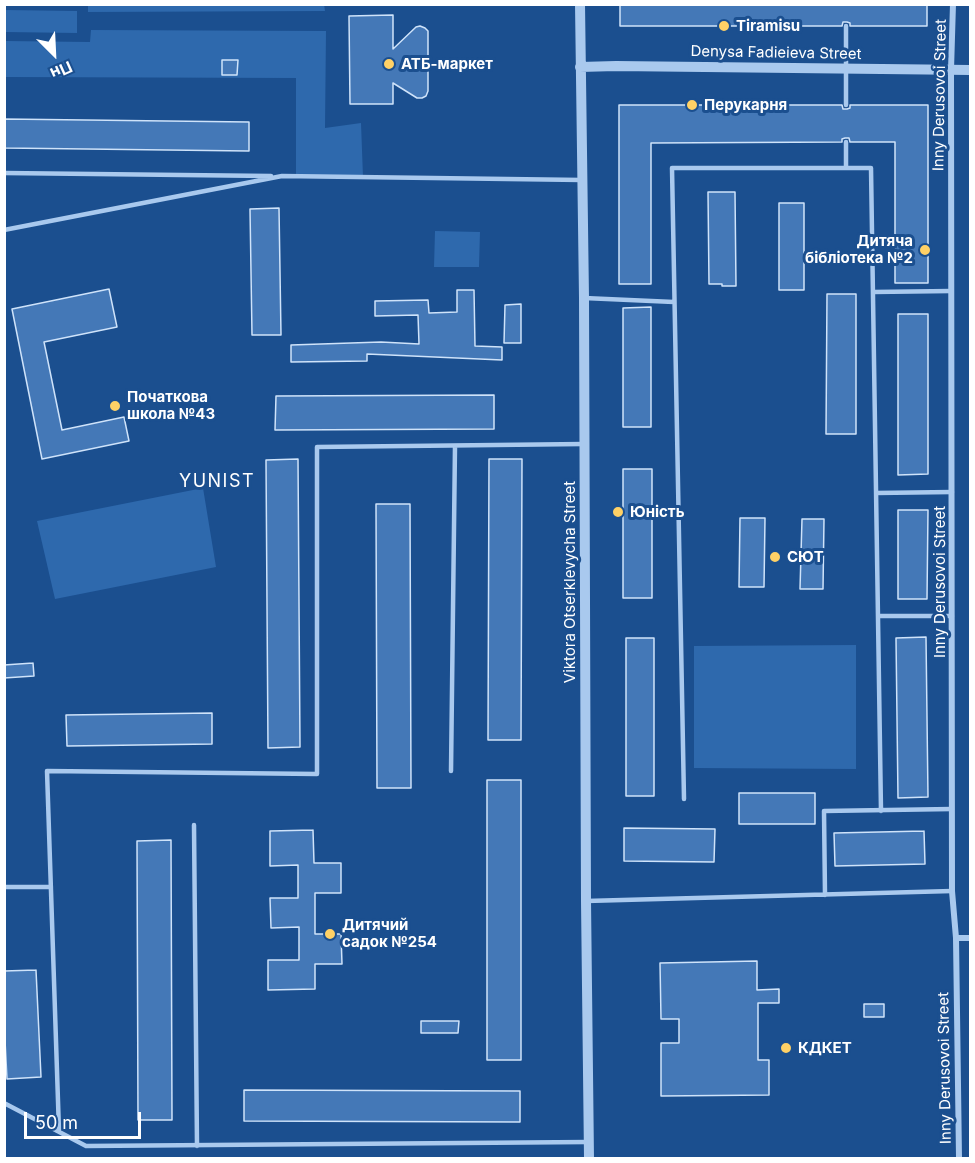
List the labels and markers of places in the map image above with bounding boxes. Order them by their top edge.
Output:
place label: Tiramisu [736,17,800,35]
marker: Tiramisu [717,19,731,33]
place label: АТБ-маркет [401,55,493,73]
marker: АТБ-маркет [382,57,396,71]
place label: Перукарня [704,96,787,114]
marker: Перукарня [685,98,699,112]
place label: Дитяча бібліотека №2 [805,232,913,267]
marker: Дитяча бібліотека №2 [918,243,932,257]
place label: Початкова школа №43 [127,388,215,423]
marker: Початкова школа №43 [108,399,122,413]
place label: Юність [630,503,684,521]
marker: Юність [611,505,625,519]
place label: СЮТ [787,548,824,566]
marker: СЮТ [768,550,782,564]
place label: Дитячий садок №254 [342,916,437,951]
marker: Дитячий садок №254 [323,927,337,941]
place label: КДКЕТ [798,1039,852,1057]
marker: КДКЕТ [779,1041,793,1055]

